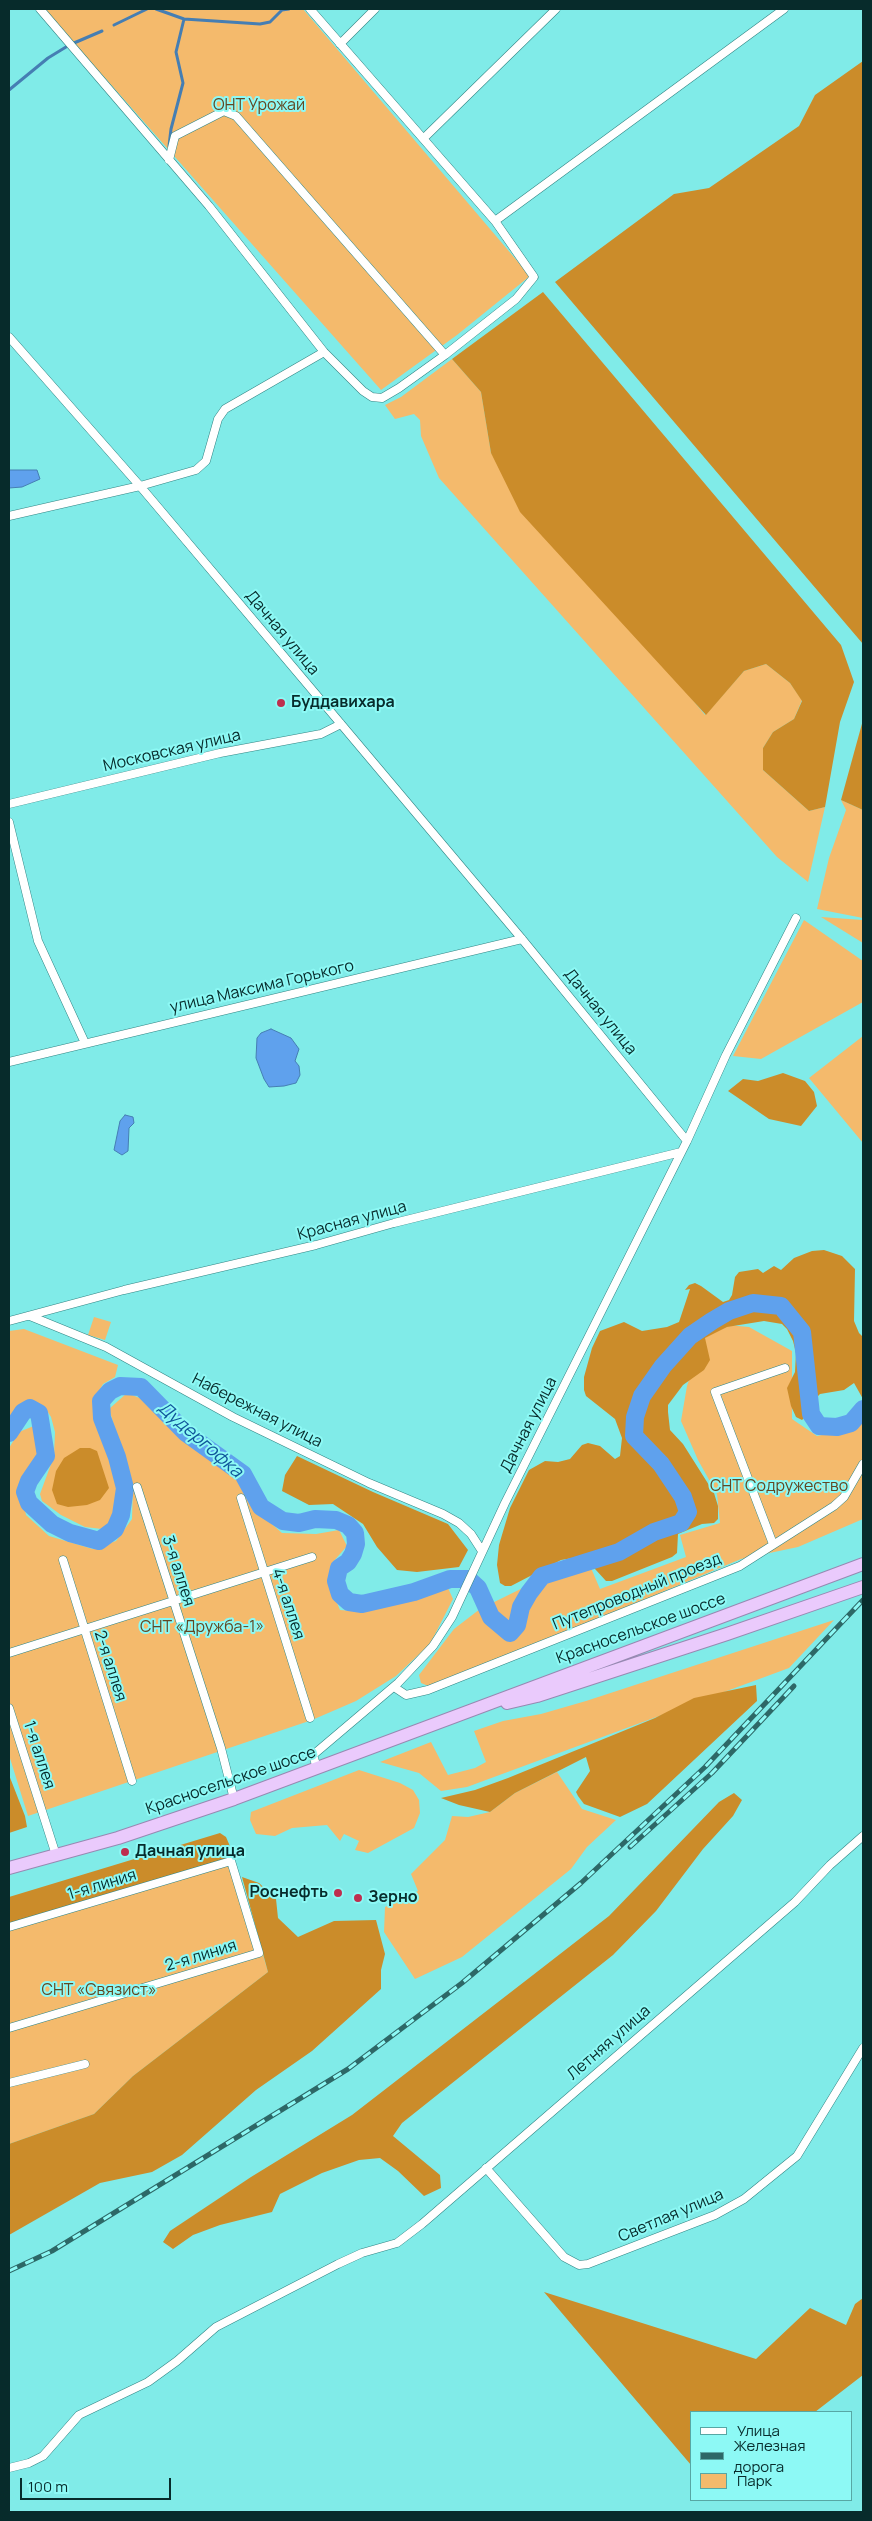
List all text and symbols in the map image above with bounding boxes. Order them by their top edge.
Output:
park label: ОНТ Урожай [213,96,305,116]
street label: Дачная улица [241,587,323,679]
place label: Буддавихара [291,693,395,713]
marker: Буддавихара [275,697,287,709]
street label: Московская улица [101,726,243,776]
street label: улица Максима Горького [168,956,356,1018]
street label: Дачная улица [560,965,640,1059]
street label: Красная улица [295,1197,409,1245]
street label: Набережная улица [189,1370,325,1452]
street label: Дачная улица [497,1374,561,1476]
water label: Дудергофка [153,1397,247,1483]
park label: СНТ Содружество [710,1477,848,1497]
street label: 3-я аллея [158,1533,198,1609]
street label: Путепроводный проезд [550,1549,724,1635]
street label: 4-я аллея [268,1566,308,1642]
street label: Красносельское шоссе [554,1589,728,1669]
park label: СНТ «Дружба-1» [140,1618,264,1638]
street label: 2-я аллея [90,1628,130,1704]
street label: 1-я аллея [19,1719,59,1791]
street label: Красносельское шоссе [143,1743,319,1819]
place label: Дачная улица [135,1842,245,1862]
marker: Дачная улица [119,1846,131,1858]
street label: 1-я линия [65,1865,139,1905]
place label: Роснефть [250,1883,328,1903]
marker: Роснефть [332,1887,344,1899]
place label: Зерно [368,1888,418,1908]
marker: Зерно [352,1892,364,1904]
street label: 2-я линия [163,1936,239,1976]
park label: СНТ «Связист» [41,1981,157,2001]
street label: Летняя улица [563,2002,655,2084]
street label: Светлая улица [615,2185,727,2247]
legend [690,2411,852,2501]
text: Улица [737,2420,780,2441]
text: Железная дорога [734,2435,805,2477]
scale bar [22,2468,174,2500]
text: Парк [737,2470,772,2491]
text: 100 m [28,2476,68,2497]

